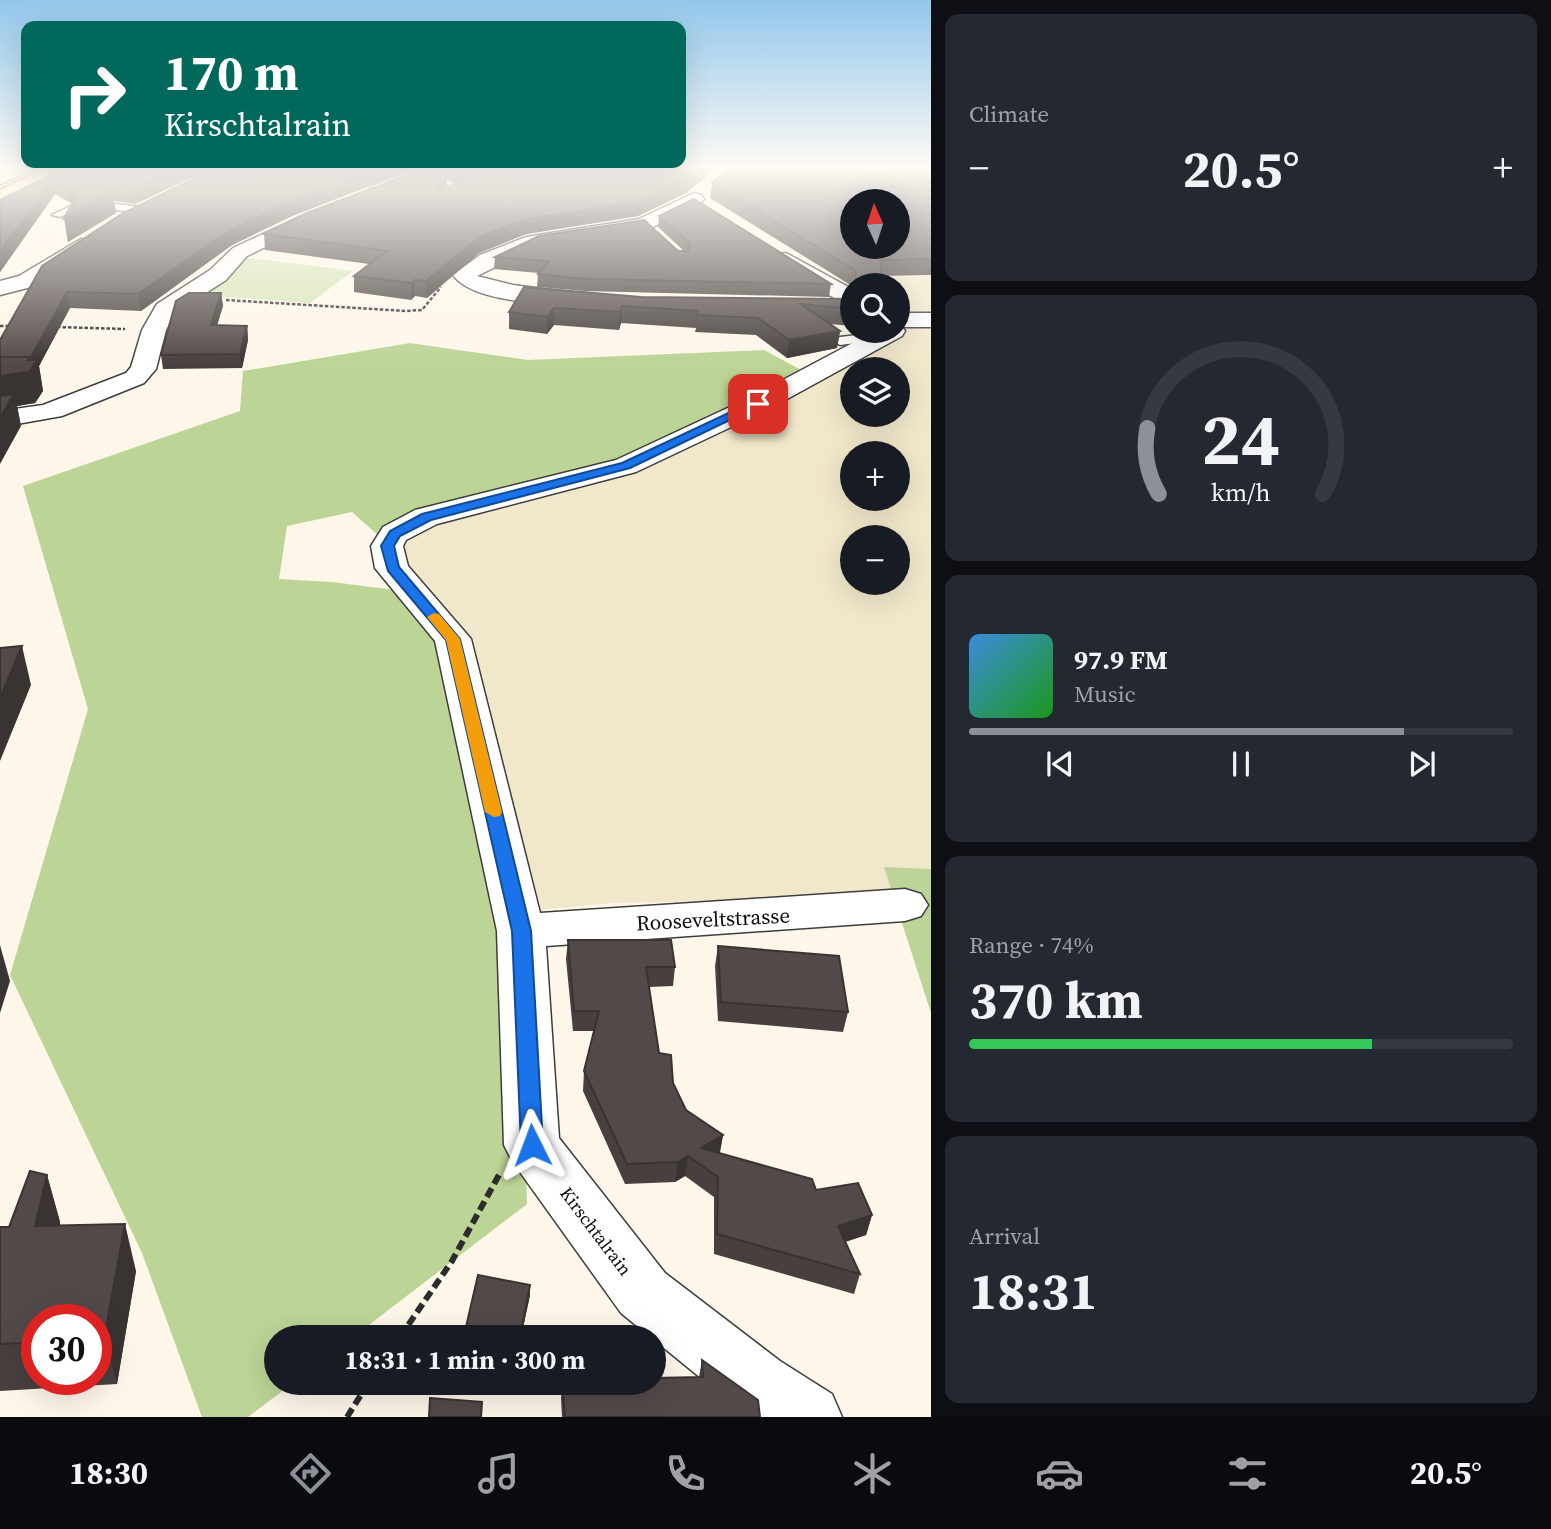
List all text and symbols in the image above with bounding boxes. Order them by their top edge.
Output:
text: 170 m [164,39,299,106]
icon: right [49,49,140,140]
text: Climate [969,98,1049,130]
text: Kirschtalrain [164,103,351,147]
text: 20.5° [1182,133,1300,204]
text: − [969,142,989,194]
text: + [1493,142,1513,194]
north arrow [840,189,910,259]
map controls [840,189,910,595]
button: search [840,273,910,343]
button: layers [840,357,910,427]
pin [728,374,788,434]
icon: arrive [739,385,777,423]
text: 24 [1202,389,1280,488]
button: + [840,441,910,511]
text: km/h [1211,475,1271,509]
button: − [840,525,910,595]
text: 97.9 FM [1074,642,1168,678]
text: Music [1074,678,1136,710]
icon: previous [1041,745,1079,783]
icon: pause [1222,745,1260,783]
icon: next [1403,745,1441,783]
street label: Rooseveltstrasse [635,900,791,938]
text: Range · 74% [969,929,1094,961]
text: 370 km [969,964,1143,1035]
position arrow [495,1108,569,1182]
street label: Kirschtalrain [554,1181,638,1281]
text: Arrival [969,1220,1040,1252]
text: 18:31 [969,1255,1097,1326]
speed limit sign: 30 [21,1304,112,1395]
text: 18:31 · 1 min · 300 m [345,1342,585,1378]
icon: directions [286,1449,335,1498]
icon: music [474,1449,523,1498]
icon: phone [661,1449,710,1498]
icon: climate [848,1449,897,1498]
icon: car [1035,1449,1084,1498]
icon: filters [1223,1449,1272,1498]
text: 18:30 [69,1451,148,1495]
text: 20.5° [1410,1451,1482,1495]

